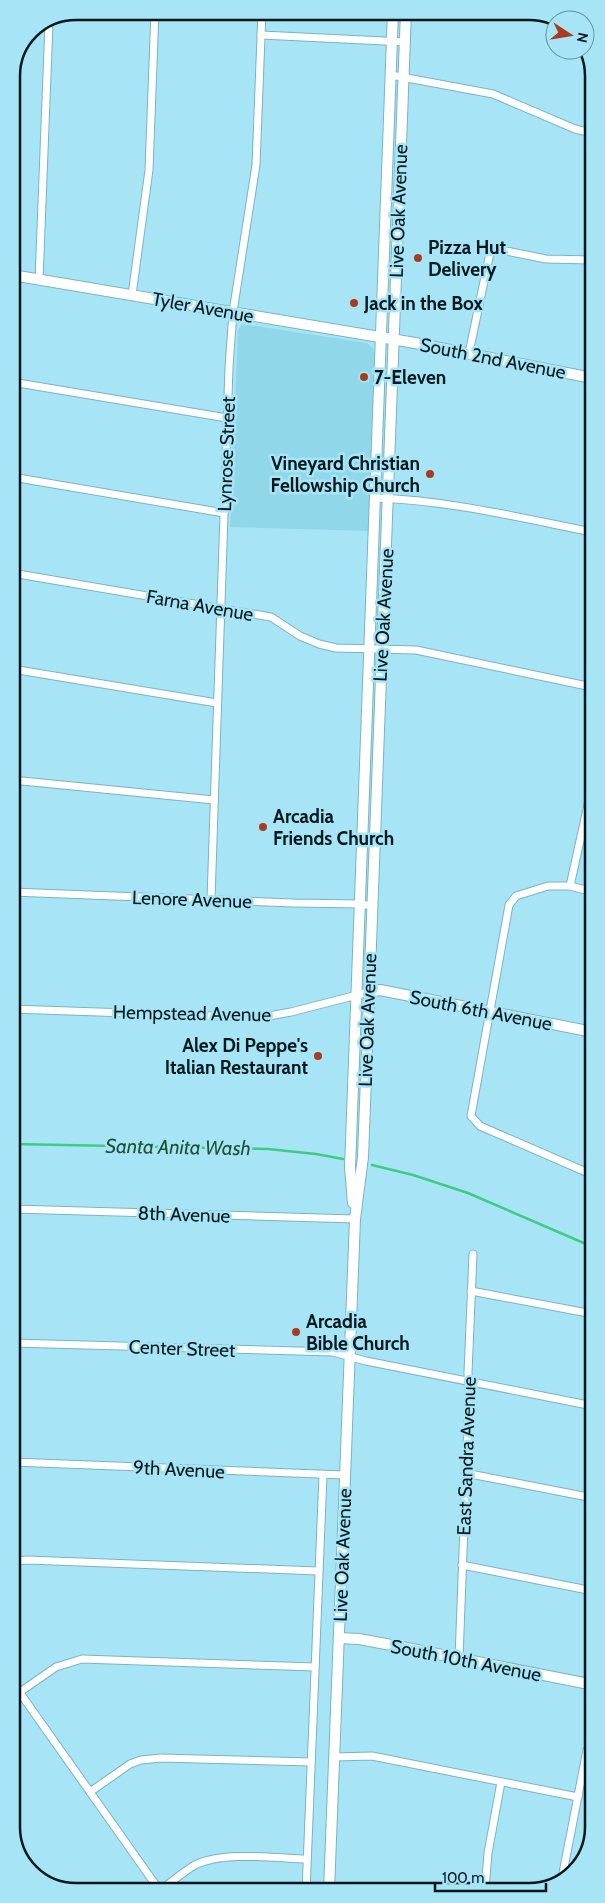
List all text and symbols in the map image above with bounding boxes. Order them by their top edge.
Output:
north arrow [545,10,595,60]
text: N [573,31,593,44]
street label: Live Oak Avenue [385,144,412,278]
place label: Pizza Hut Delivery [428,236,507,281]
marker: Pizza Hut Delivery [412,252,424,264]
street label: Tyler Avenue [150,287,256,328]
place label: Jack in the Box [363,292,484,315]
marker: Jack in the Box [348,297,360,309]
street label: South 2nd Avenue [418,333,568,384]
place label: 7-Eleven [374,366,446,389]
marker: 7-Eleven [358,371,370,383]
street label: Lynrose Street [213,395,240,512]
place label: Vineyard Christian Fellowship Church [271,452,420,497]
marker: Vineyard Christian Fellowship Church [424,468,436,480]
street label: Live Oak Avenue [369,548,398,682]
street label: Farna Avenue [145,585,255,626]
place label: Arcadia Friends Church [273,805,394,850]
marker: Arcadia Friends Church [257,821,269,833]
street label: Lenore Avenue [132,886,253,913]
street label: Live Oak Avenue [354,953,381,1087]
street label: South 6th Avenue [408,985,554,1036]
street label: Hempstead Avenue [113,1001,272,1026]
place label: Alex Di Peppe's Italian Restaurant [165,1034,308,1079]
marker: Alex Di Peppe's Italian Restaurant [312,1050,324,1062]
water label: Santa Anita Wash [105,1134,251,1160]
street label: 8th Avenue [137,1201,231,1228]
place label: Arcadia Bible Church [306,1310,410,1355]
marker: Arcadia Bible Church [290,1326,302,1338]
street label: Center Street [128,1335,236,1362]
street label: East Sandra Avenue [452,1376,481,1536]
street label: 9th Avenue [132,1456,226,1483]
street label: Live Oak Avenue [329,1488,356,1622]
street label: South 10th Avenue [389,1635,544,1686]
scale bar [435,1860,546,1892]
text: 100 m [442,1869,484,1887]

